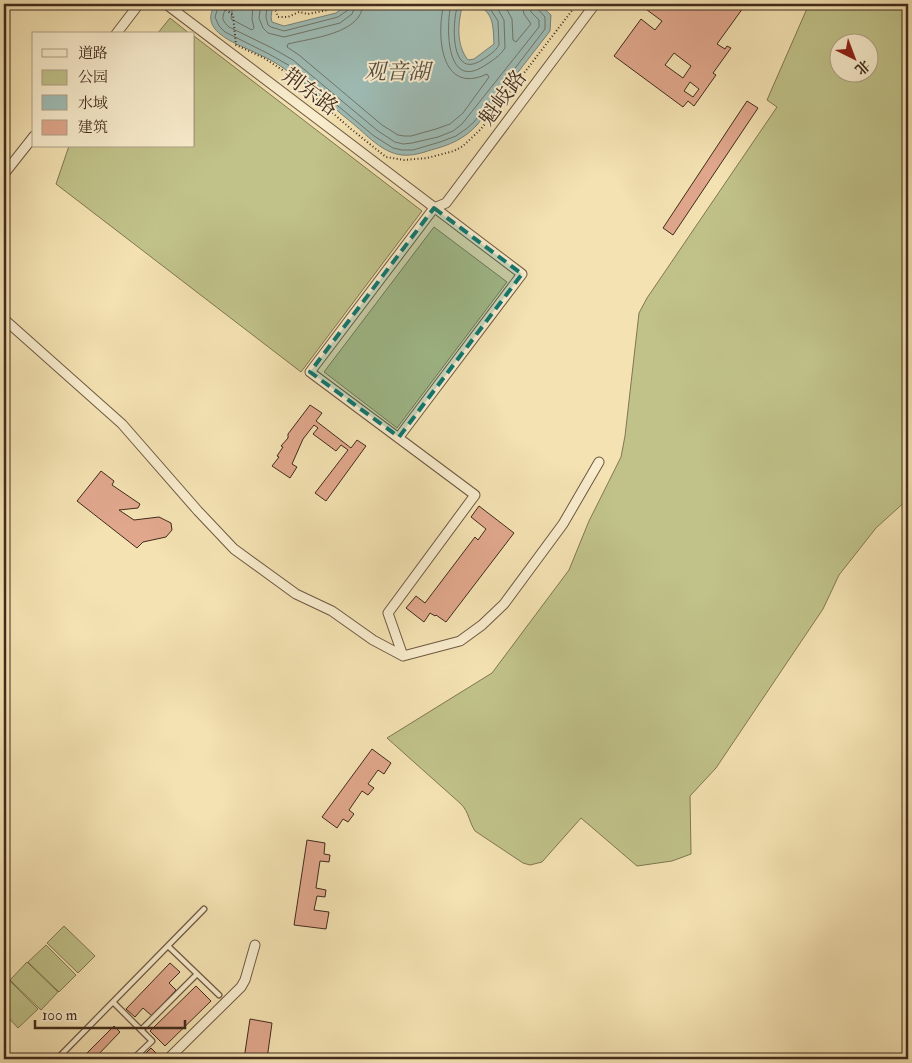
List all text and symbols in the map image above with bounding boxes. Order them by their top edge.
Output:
legend [32,32,195,148]
north arrow [830,32,880,82]
text: 道路 [78,44,108,63]
text: 北 [851,56,873,78]
water label: 观音湖 [364,58,434,86]
street label: 荆东路 [277,62,343,122]
street label: 魁岐路 [473,65,533,131]
text: 公园 [78,68,108,87]
text: 水域 [78,94,108,113]
text: 建筑 [78,118,108,137]
scale bar [35,998,185,1030]
text: 100 m [42,1006,78,1025]

